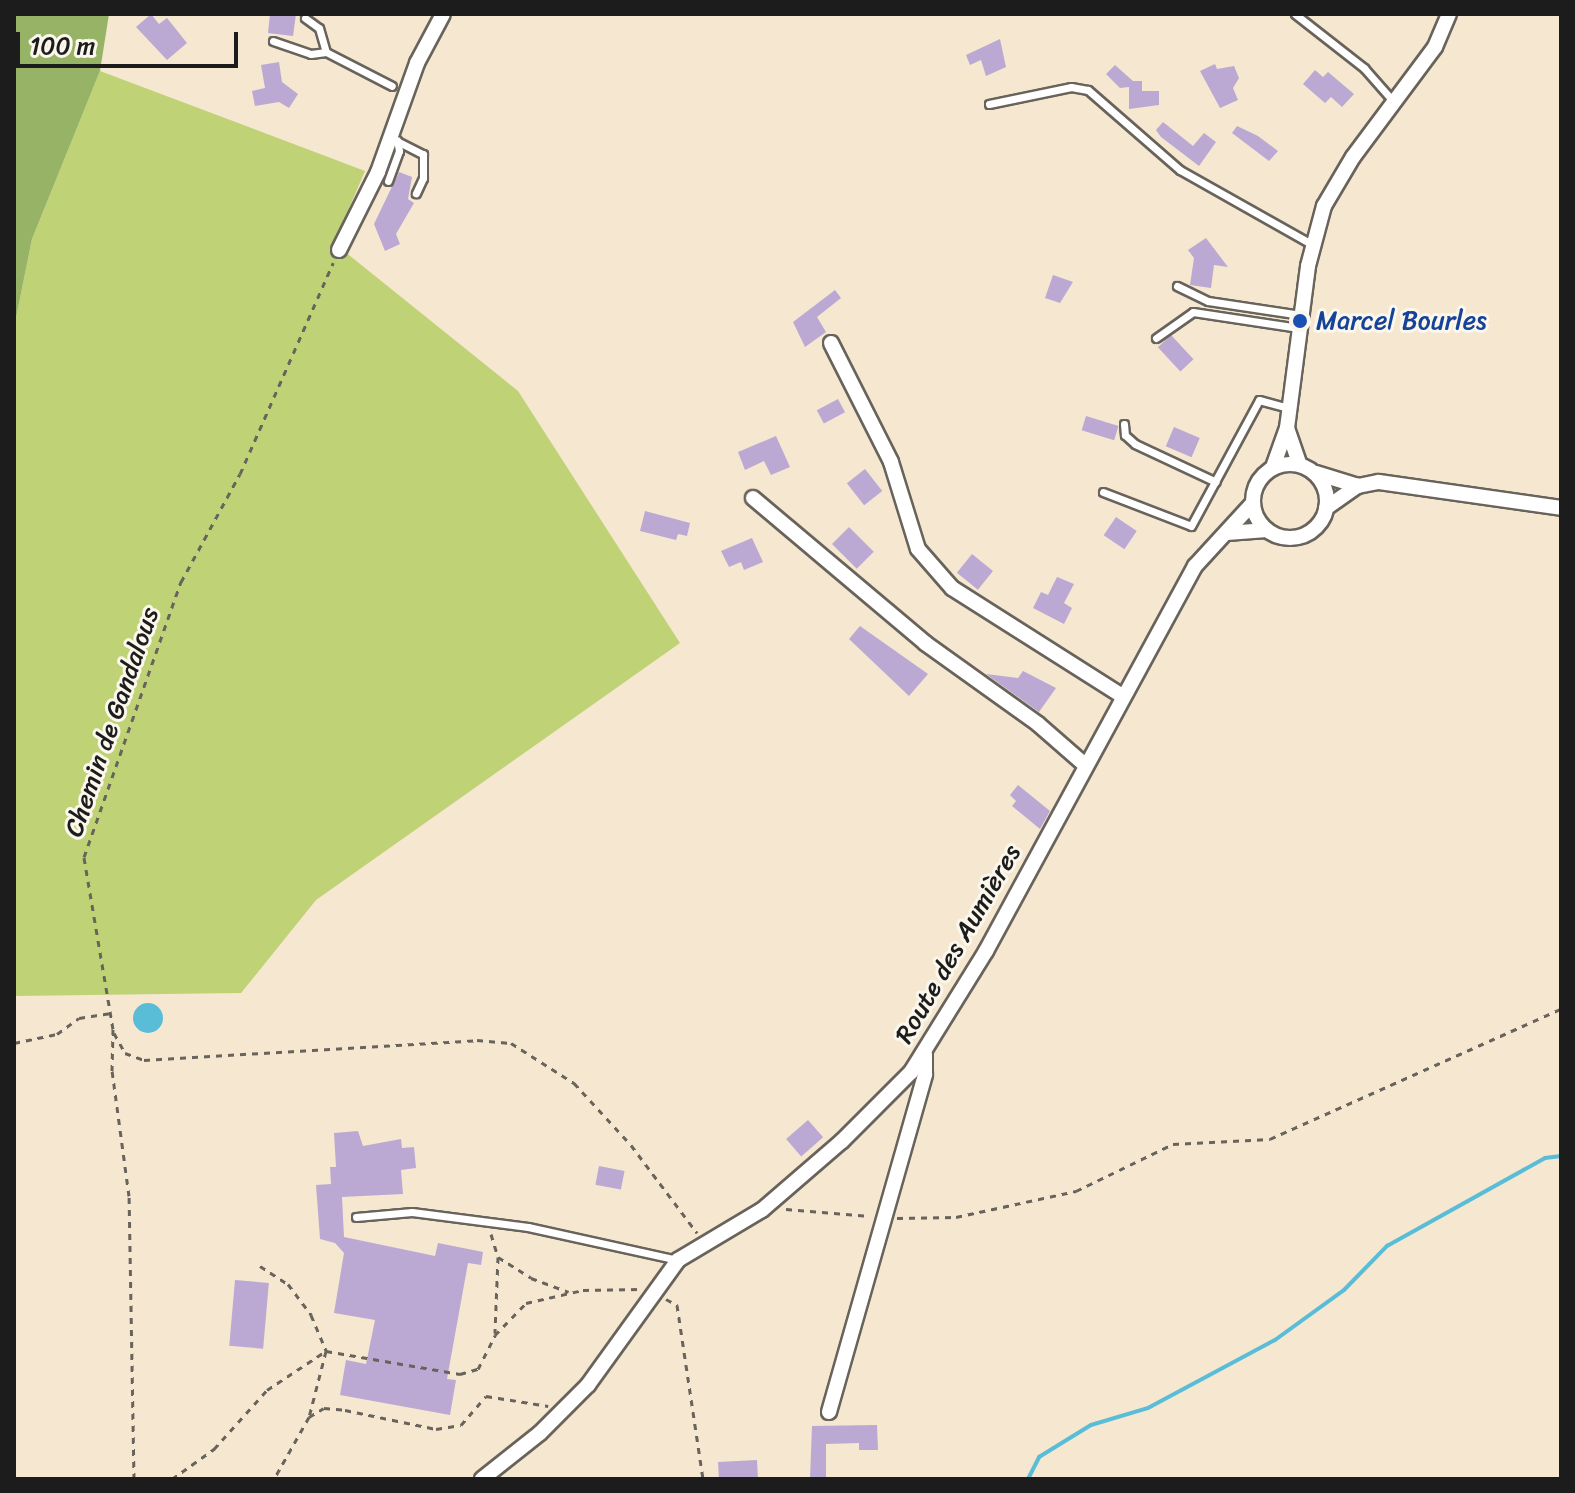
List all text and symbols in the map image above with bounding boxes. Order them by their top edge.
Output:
scale bar [20,16,242,66]
text: 100 m [30,25,95,67]
place label: Marcel Bourles [1316,305,1486,337]
marker: Marcel Bourles [1291,312,1309,330]
street label: Chemin de Gandalous [58,603,166,841]
street label: Route des Aumières [888,839,1028,1049]

